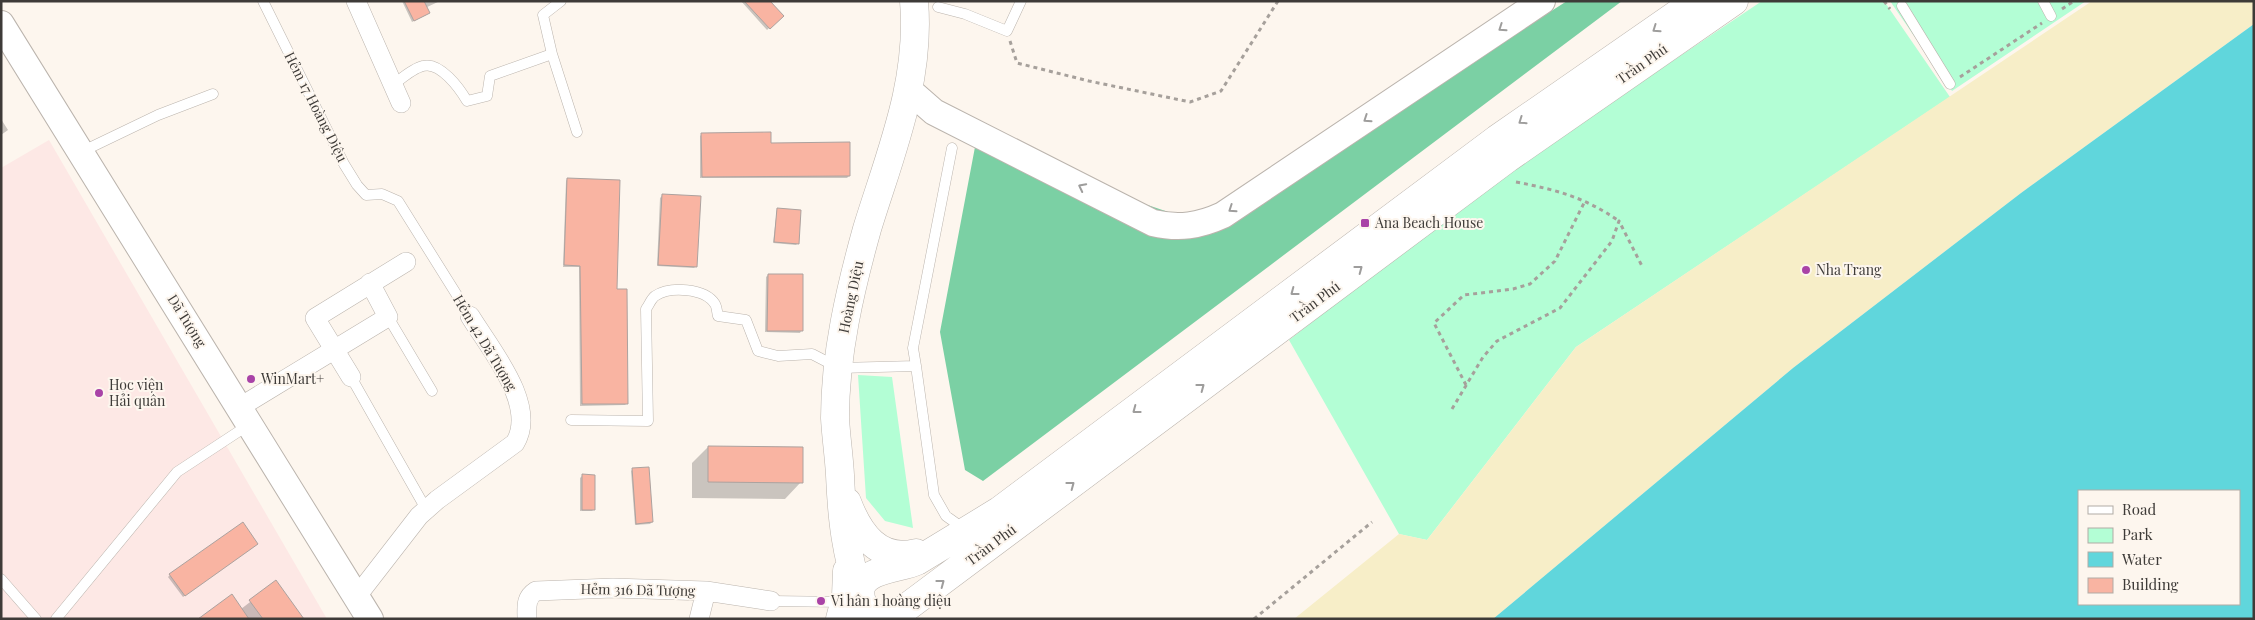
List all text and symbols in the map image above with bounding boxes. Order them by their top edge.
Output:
one-way arrow [1498,22,1507,31]
one-way arrow [1652,23,1662,32]
street label: Trần Phú [1612,38,1671,88]
street label: Hẻm 17 Hoàng Diệu [280,49,352,165]
one-way arrow [1363,113,1372,122]
one-way arrow [1519,115,1528,124]
one-way arrow [1078,183,1087,193]
one-way arrow [1228,203,1237,212]
place label: Ana Beach House [1374,213,1483,232]
marker: Ana Beach House [1359,217,1371,229]
street label: Hoàng Diệu [834,259,867,335]
place label: Nha Trang [1816,260,1882,279]
marker: Nha Trang [1800,264,1812,276]
one-way arrow [1353,266,1363,275]
street label: Trần Phú [1285,276,1344,327]
one-way arrow [1290,286,1300,295]
street label: Dã Tượng [164,291,211,351]
street label: Hẻm 42 Dã Tượng [449,291,522,395]
place label: WinMart+ [260,369,324,388]
marker: WinMart+ [245,373,257,385]
place label: Học viện Hải quân [109,375,166,410]
one-way arrow [1195,385,1204,393]
marker: Học viện Hải quân [93,387,105,399]
one-way arrow [1133,404,1142,412]
one-way arrow [1065,482,1074,490]
legend [2078,490,2240,605]
text: Road [2122,499,2156,519]
street label: Trần Phú [961,519,1020,570]
text: Park [2122,524,2154,544]
text: Water [2121,549,2162,569]
text: Building [2122,574,2179,594]
street label: Hẻm 316 Dã Tượng [581,579,696,600]
one-way arrow [935,580,944,588]
place label: Vi hân 1 hoàng diệu [830,591,951,610]
marker: Vi hân 1 hoàng diệu [815,595,827,607]

